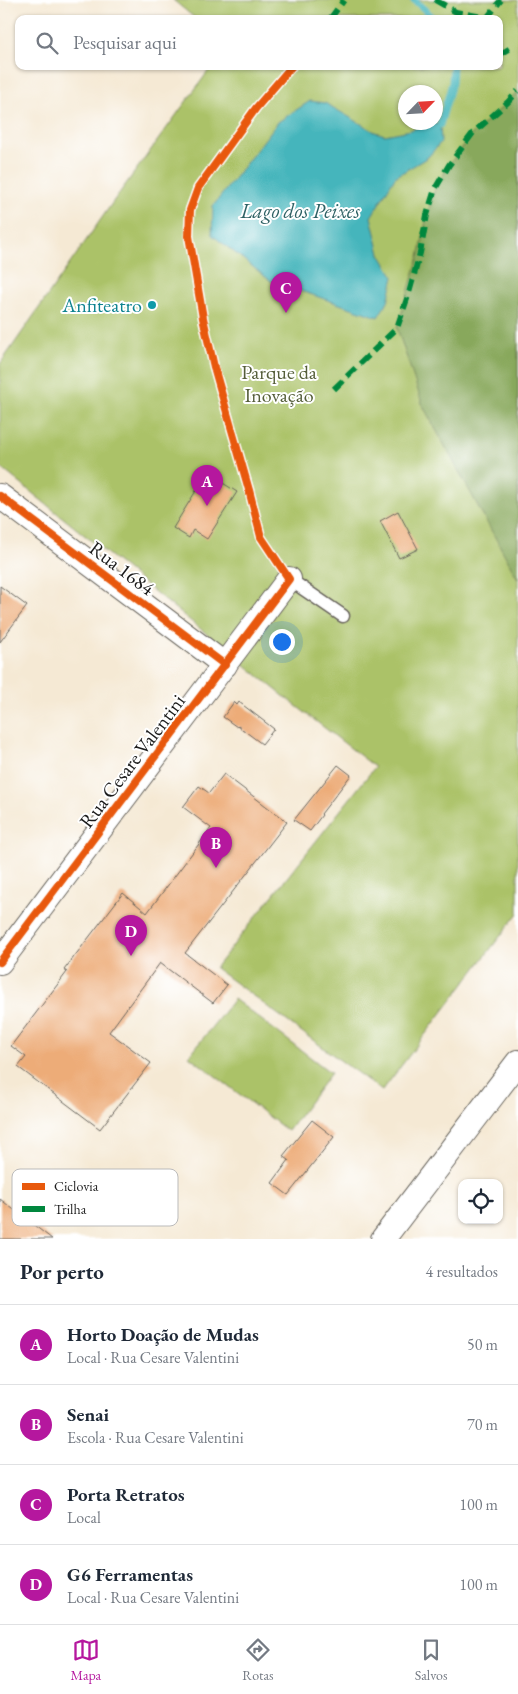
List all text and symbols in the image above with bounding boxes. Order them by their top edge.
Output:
search box [15,15,503,70]
icon: search [33,29,61,57]
text: Pesquisar aqui [73,30,177,55]
north arrow [398,85,443,130]
water label: Lago dos Peixes [239,197,360,224]
pin: C [270,272,302,313]
place label: Anfiteatro [61,292,142,318]
marker: Anfiteatro [146,299,158,311]
park label: Parque da Inovação [241,359,317,408]
pin: A [191,465,223,506]
street label: Rua 1684 [84,535,160,601]
your location [269,629,295,655]
street label: Rua Cesare Valentini [73,689,191,833]
pin: B [200,827,232,868]
pin: D [115,915,147,956]
legend [12,1169,178,1226]
text: Ciclovia [54,1177,99,1195]
map controls [458,1179,503,1224]
button: locate [458,1179,503,1224]
text: Trilha [54,1200,87,1218]
text: Por perto [20,1258,104,1285]
text: 4 resultados [426,1261,498,1282]
text: Horto Doação de Mudas [67,1322,259,1347]
text: A [30,1334,42,1355]
text: 50 m [467,1334,498,1355]
text: Local · Rua Cesare Valentini [67,1347,239,1368]
text: Senai [67,1402,109,1427]
text: B [31,1414,41,1435]
text: 70 m [467,1414,498,1435]
text: Escola · Rua Cesare Valentini [67,1427,244,1448]
text: Porta Retratos [67,1482,185,1507]
text: C [30,1494,42,1515]
text: 100 m [459,1494,498,1515]
text: Local [67,1507,101,1528]
text: G6 Ferramentas [67,1562,193,1587]
text: D [30,1574,42,1595]
text: 100 m [459,1574,498,1595]
text: Local · Rua Cesare Valentini [67,1587,239,1608]
tab: Mapa [71,1636,101,1684]
tab: Rotas [242,1636,274,1684]
tab: Salvos [415,1636,447,1684]

